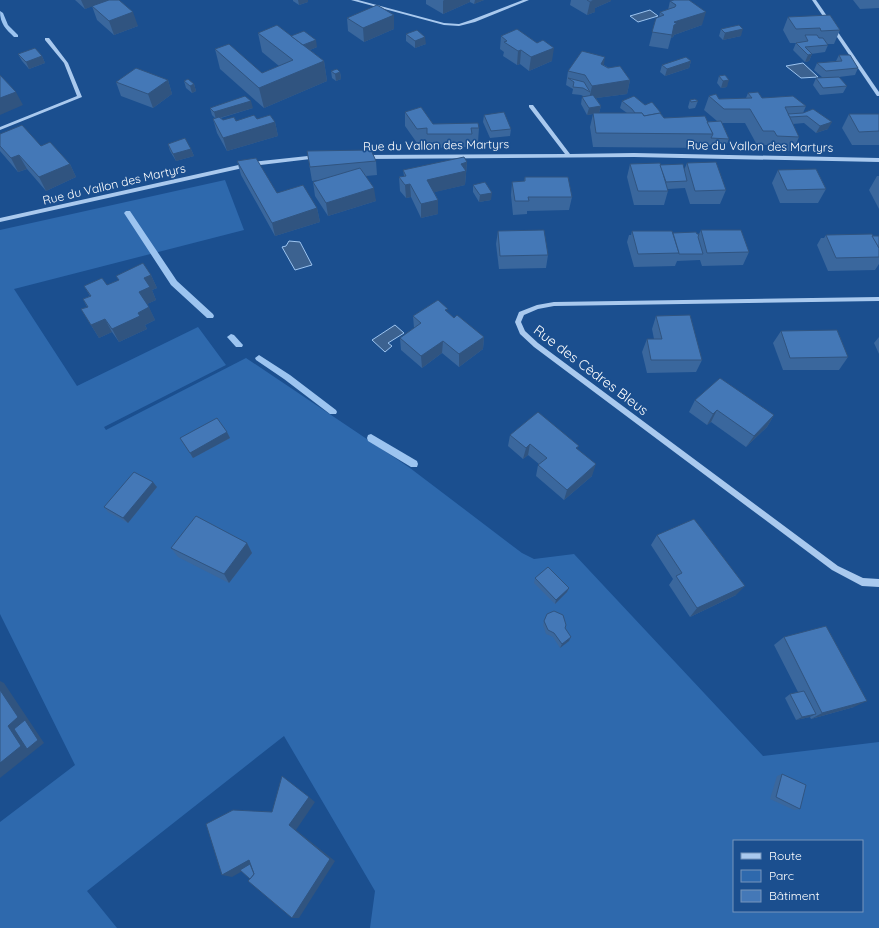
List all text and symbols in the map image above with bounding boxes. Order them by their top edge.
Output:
street label: Rue du Vallon des Martyrs [363,136,510,154]
street label: Rue du Vallon des Martyrs [687,137,834,155]
street label: Rue du Vallon des Martyrs [41,160,187,208]
street label: Rue des Cèdres Bleus [530,321,652,419]
legend [733,840,863,912]
text: Route [769,848,802,863]
text: Parc [769,868,794,883]
text: Bâtiment [769,888,819,903]

